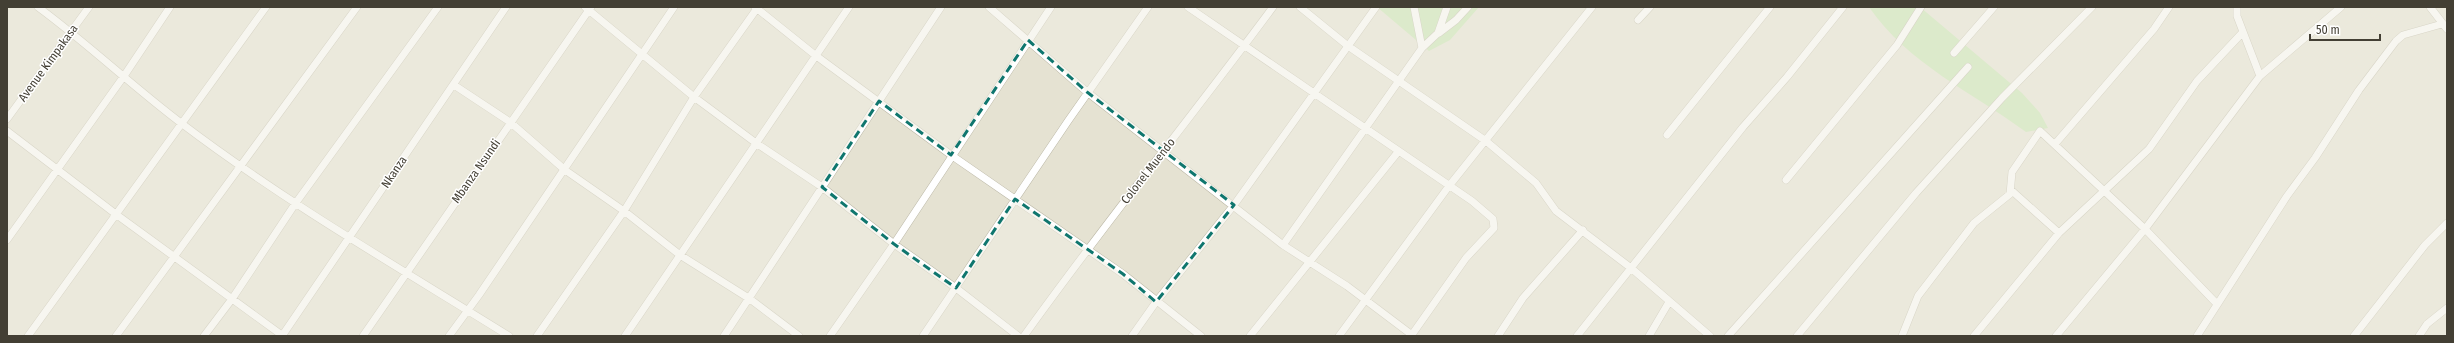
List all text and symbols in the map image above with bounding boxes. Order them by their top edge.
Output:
scale bar [2310,16,2380,42]
street label: Avenue Kimpakasa [15,22,81,104]
text: 50 m [2316,23,2340,37]
street label: Colonel Muendo [1118,135,1178,207]
street label: Mbanza Nsundi [449,136,503,206]
street label: Nkanza [378,153,410,191]

